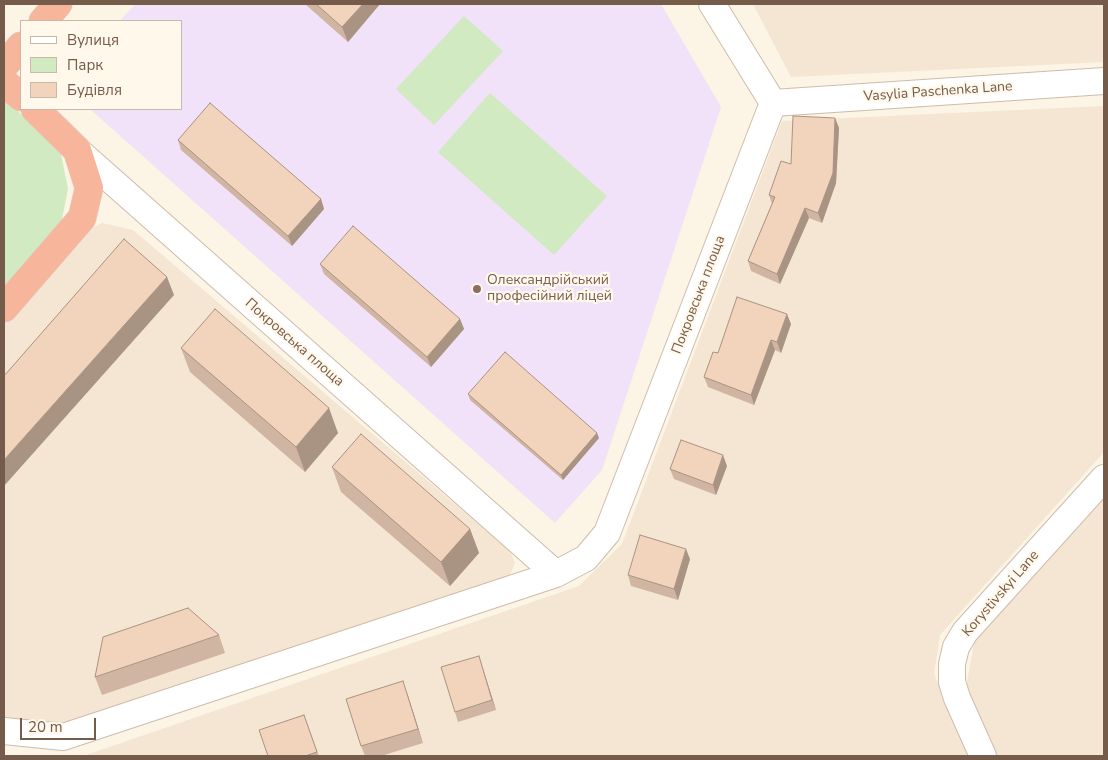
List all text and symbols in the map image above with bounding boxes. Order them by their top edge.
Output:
legend [20,20,182,110]
text: Вулиця [67,30,119,50]
text: Парк [67,55,103,75]
street label: Vasylia Paschenka Lane [863,78,1013,106]
text: Будівля [67,80,122,100]
street label: Покровська площа [669,233,729,357]
place label: Олександрійський професійний ліцей [487,273,612,306]
marker: Олександрійський професійний ліцей [471,283,483,295]
street label: Покровська площа [241,295,347,391]
street label: Korystivskyi Lane [959,547,1043,641]
scale bar [22,708,99,740]
text: 20 m [28,717,63,737]

